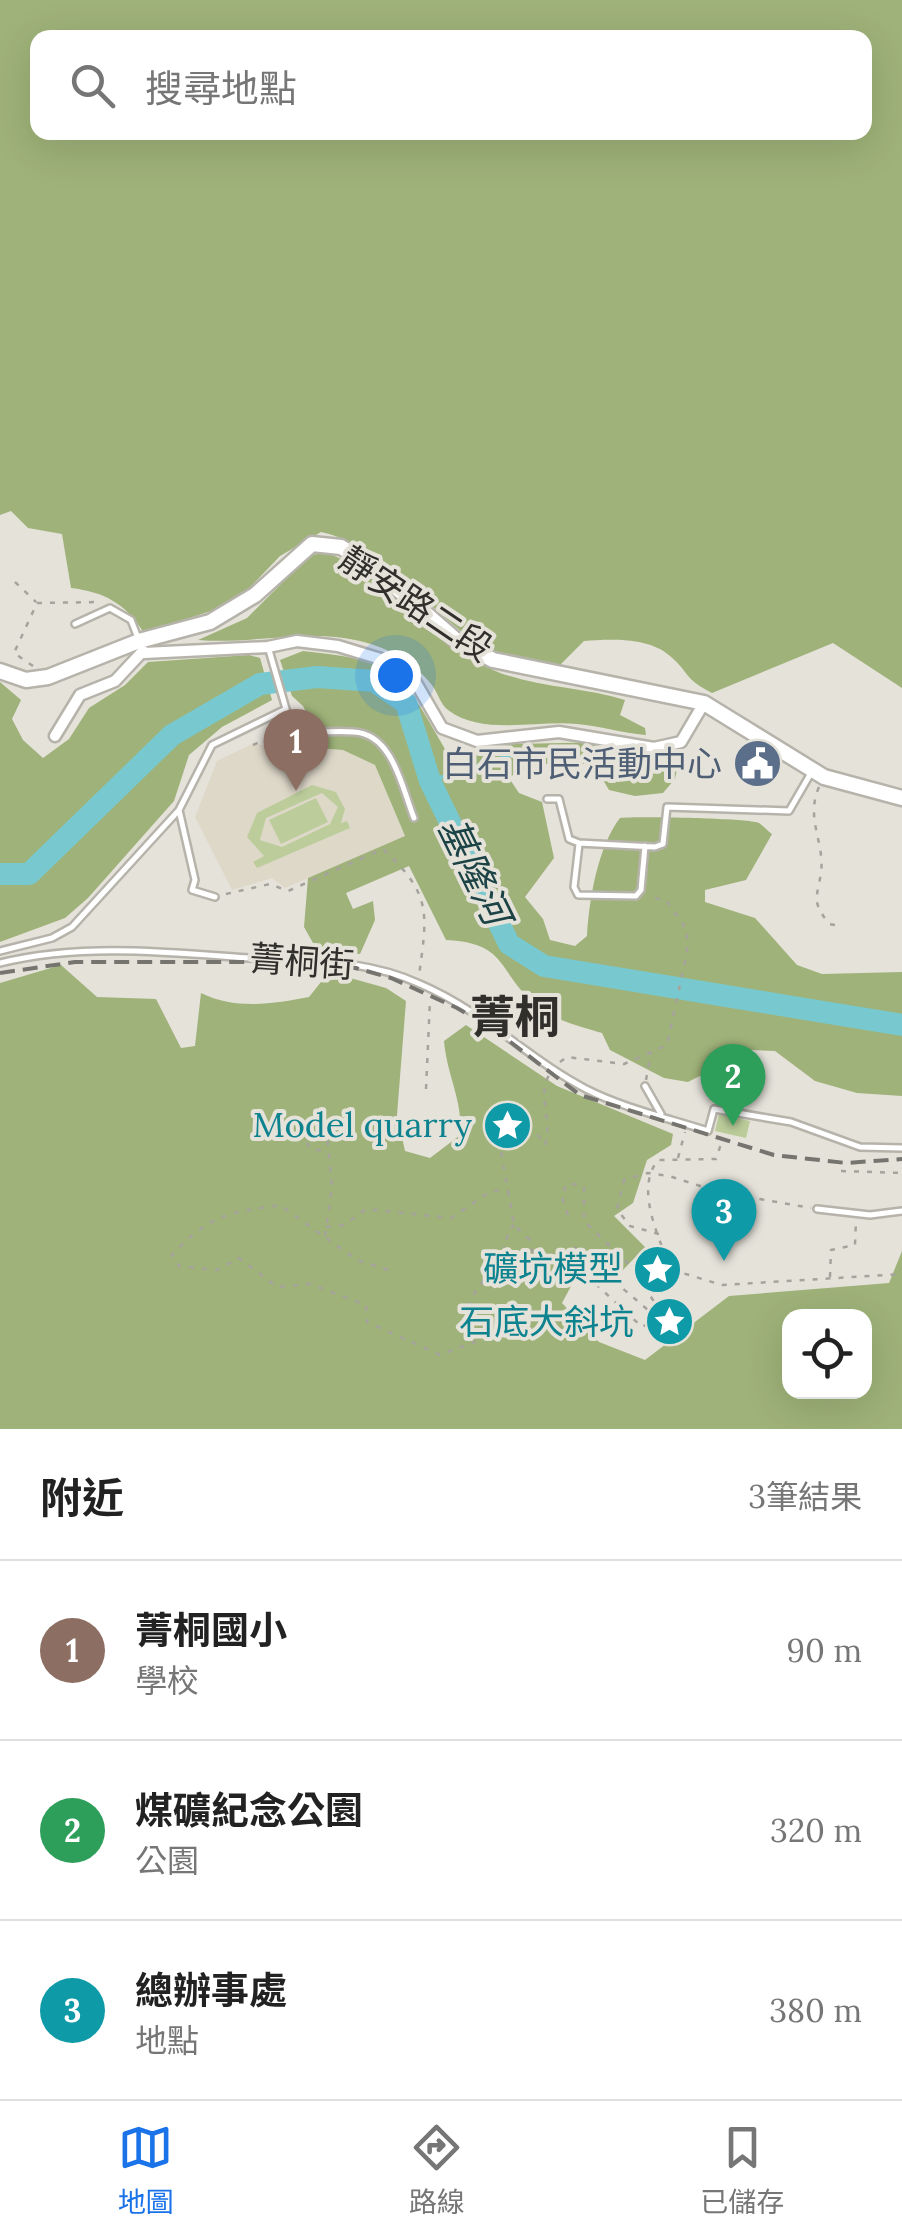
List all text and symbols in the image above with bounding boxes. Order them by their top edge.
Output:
search box [30,30,872,140]
icon: search [65,58,120,113]
text: 搜尋地點 [145,64,297,112]
street label: 靜安路二段 [331,536,501,671]
your location [370,650,421,701]
pin: 1 [264,708,328,791]
public building icon: 白石市民活動中心 [731,738,783,790]
place label: 白石市民活動中心 [442,741,722,786]
water label: 基隆河 [428,809,525,939]
street label: 菁桐街 [248,935,356,988]
district label: 菁桐 [470,988,560,1045]
pin: 2 [700,1044,766,1126]
place icon: Model quarry [481,1099,533,1151]
place label: Model quarry [253,1102,473,1147]
pin: 3 [692,1178,756,1261]
place icon: 礦坑模型 [632,1243,684,1295]
place label: 礦坑模型 [483,1246,623,1291]
place icon: 石底大斜坑 [643,1296,695,1348]
place label: 石底大斜坑 [459,1299,634,1344]
map controls [782,1309,872,1399]
button: locate [782,1309,872,1399]
text: 附近 [40,1471,124,1525]
text: 3筆結果 [748,1476,862,1517]
text: 菁桐國小 [135,1606,287,1654]
text: 1 [66,1630,79,1671]
text: 90 m [787,1630,862,1671]
text: 學校 [135,1660,199,1701]
text: 煤礦紀念公園 [135,1786,363,1834]
text: 2 [64,1810,81,1851]
text: 320 m [770,1810,862,1851]
text: 公園 [135,1840,199,1881]
text: 總辦事處 [135,1966,287,2014]
text: 3 [64,1990,81,2031]
text: 380 m [769,1990,862,2031]
text: 地點 [135,2020,199,2061]
tab: 地圖 [118,2120,174,2220]
tab: 路線 [409,2120,465,2220]
tab: 已儲存 [700,2120,784,2220]

